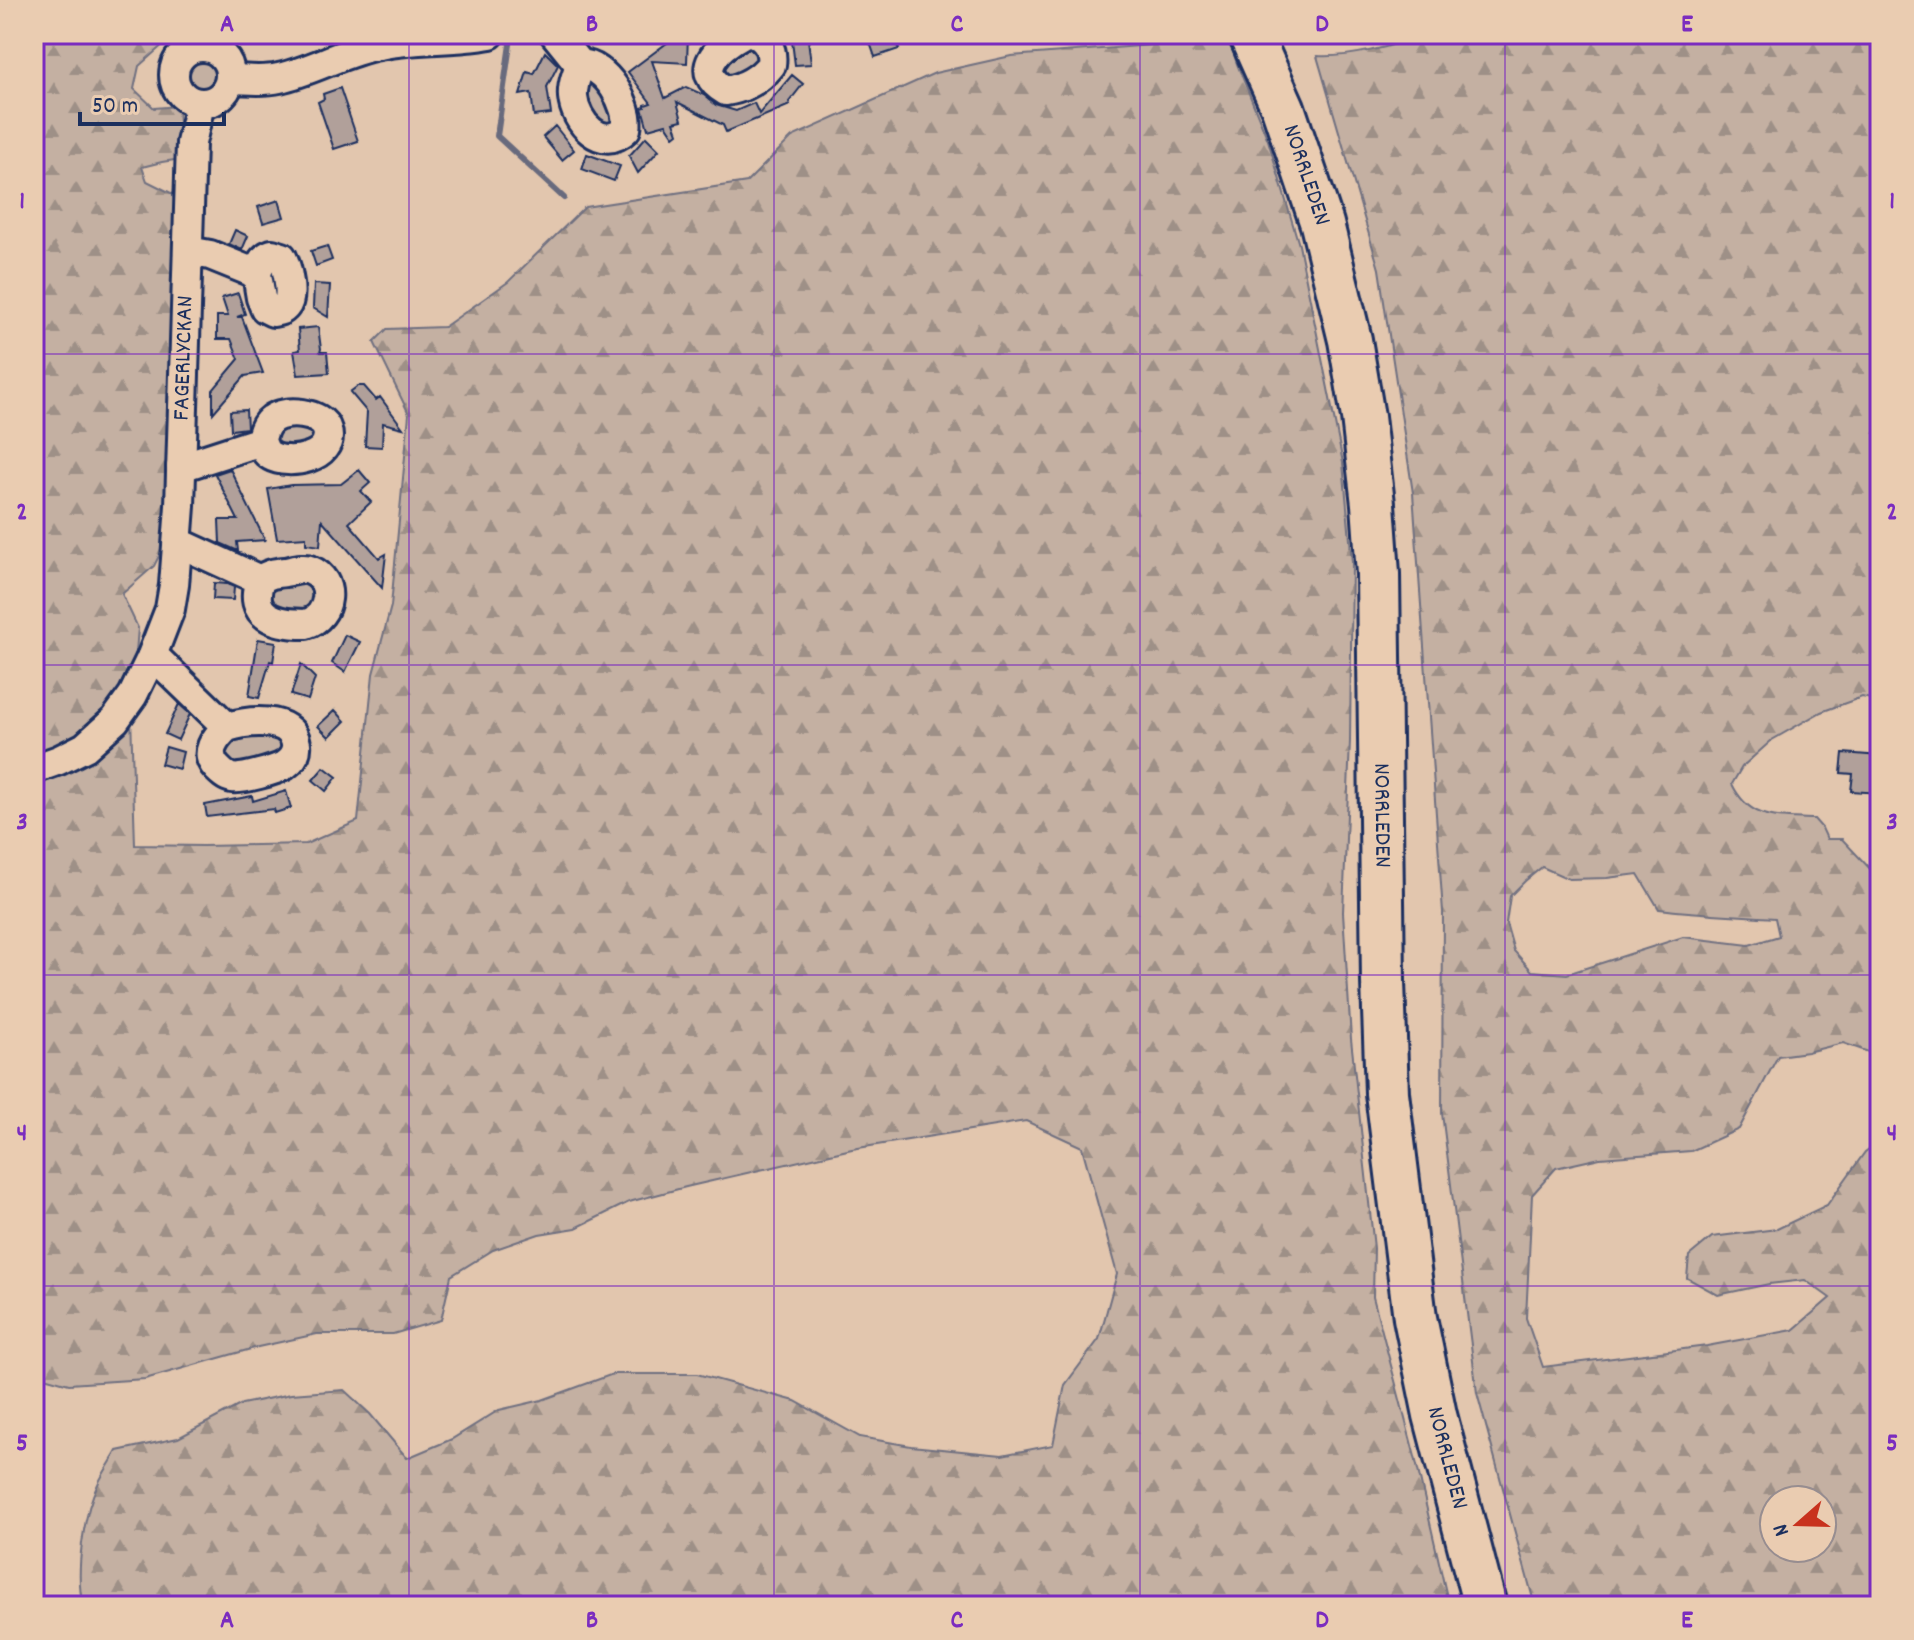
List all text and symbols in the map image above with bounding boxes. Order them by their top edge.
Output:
text: A [220,7,234,44]
text: B [586,7,598,44]
text: C [951,7,964,44]
text: D [1315,7,1329,44]
text: E [1681,7,1693,44]
scale bar [80,76,224,126]
text: 50 m [92,90,138,124]
street label: NORRLEDEN [1273,120,1338,230]
text: 1 [19,184,25,221]
text: 1 [1889,184,1895,221]
street label: FAGERLYCKAN [166,295,203,421]
text: 2 [16,495,28,532]
text: 2 [1886,495,1898,532]
street label: NORRLEDEN [1363,763,1399,868]
text: 3 [16,805,28,842]
text: 3 [1886,805,1898,842]
text: 4 [17,1116,27,1153]
text: 4 [1887,1116,1897,1153]
street label: NORRLEDEN [1417,1404,1476,1513]
text: 5 [16,1426,28,1463]
text: 5 [1886,1426,1898,1463]
north arrow [1758,1484,1838,1564]
text: N [1766,1519,1799,1540]
text: A [220,1603,234,1640]
text: B [586,1603,598,1640]
text: C [951,1603,964,1640]
text: D [1315,1603,1329,1640]
text: E [1681,1603,1693,1640]

